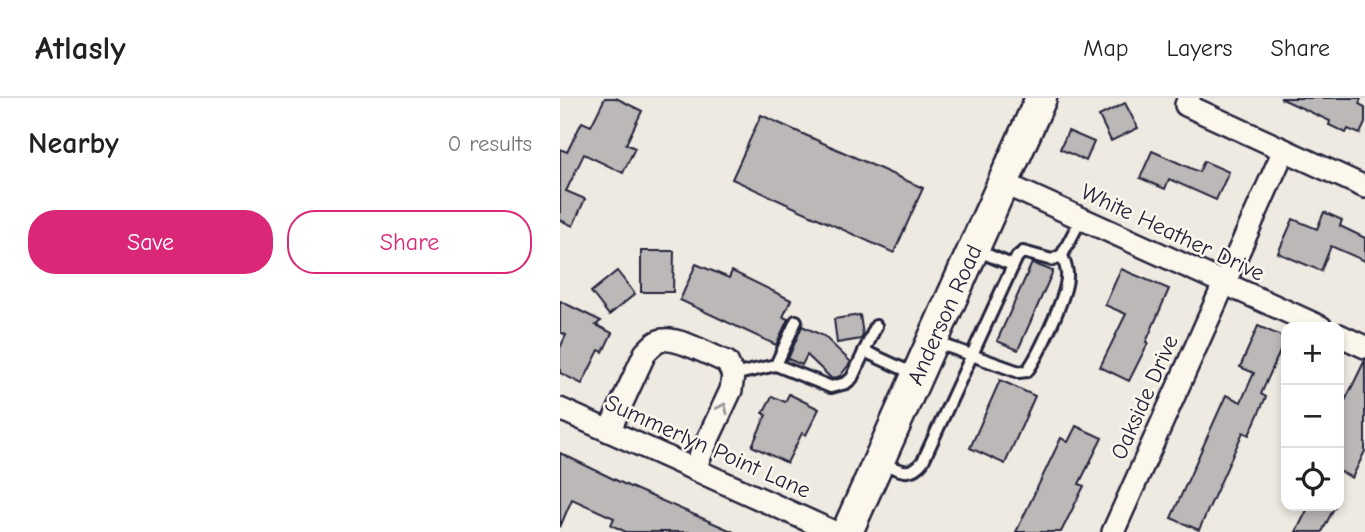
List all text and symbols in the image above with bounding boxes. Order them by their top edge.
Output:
text: Atlasly [35,29,126,67]
text: Map [1083,34,1129,62]
text: Layers [1167,34,1232,62]
text: Share [1270,34,1330,62]
text: Nearby [28,126,119,161]
text: 0 results [448,130,532,157]
street label: White Heather Drive [1077,178,1269,287]
button: Save [28,210,273,274]
button: Share [287,210,532,274]
street label: Anderson Road [901,241,988,389]
map controls [1281,322,1344,511]
button: + [1281,322,1344,385]
street label: Oakside Drive [1105,331,1184,464]
button: − [1281,385,1344,448]
street label: Summerlyn Point Lane [601,389,815,504]
one-way arrow [715,402,729,415]
button: locate [1281,448,1344,511]

